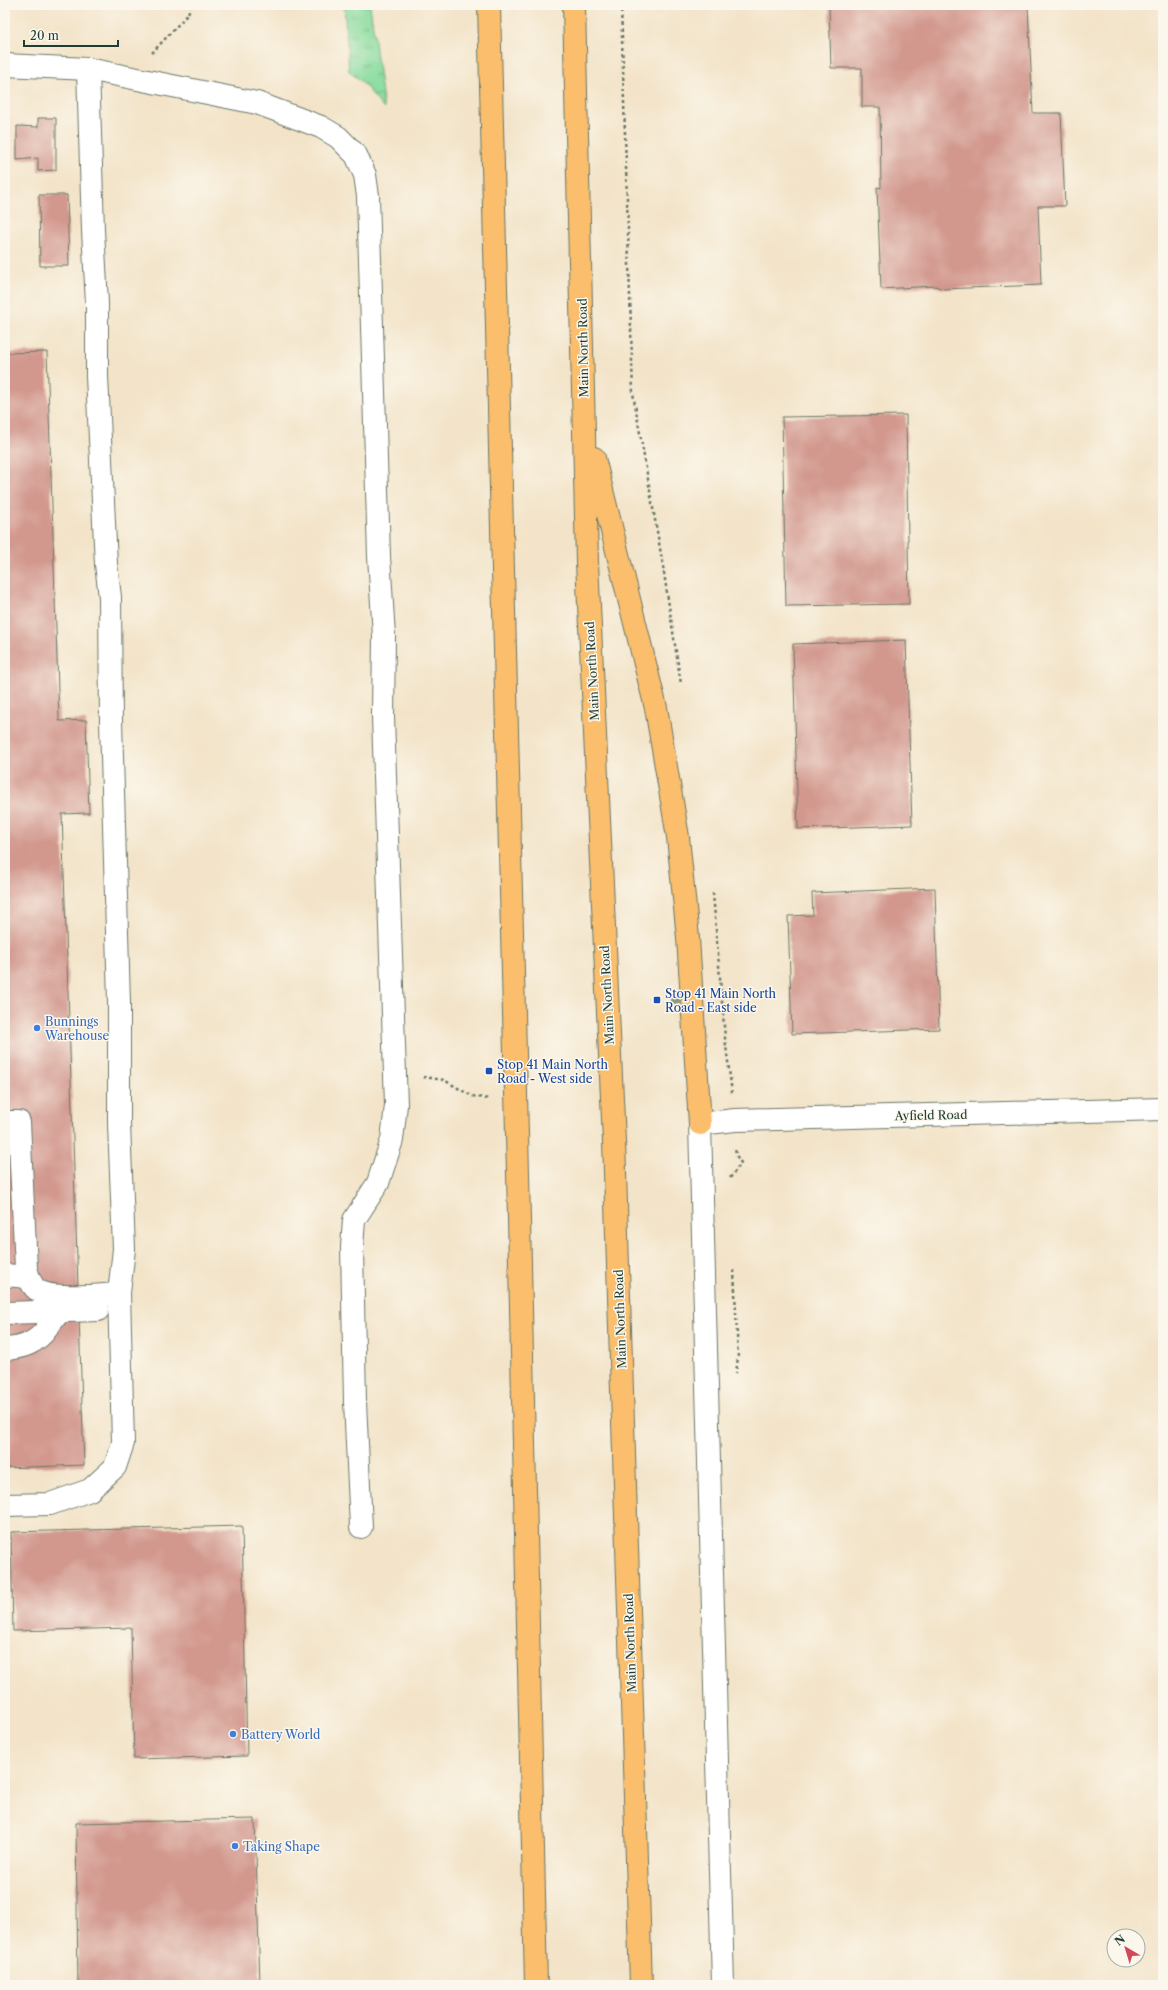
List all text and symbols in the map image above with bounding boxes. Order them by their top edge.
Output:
scale bar [24,22,118,48]
text: 20 m [30,28,59,43]
street label: Main North Road [575,298,591,398]
street label: Main North Road [582,620,602,721]
street label: Main North Road [597,944,617,1045]
place label: Stop 41 Main North Road - East side [665,986,777,1015]
marker: Stop 41 Main North Road - East side [652,995,662,1005]
place label: Bunnings Warehouse [44,1014,110,1043]
marker: Bunnings Warehouse [32,1023,42,1033]
place label: Stop 41 Main North Road - West side [497,1057,609,1086]
marker: Stop 41 Main North Road - West side [484,1066,494,1076]
street label: Ayfield Road [893,1107,968,1123]
street label: Main North Road [611,1268,629,1369]
street label: Main North Road [621,1592,639,1693]
place label: Battery World [241,1727,321,1742]
marker: Battery World [228,1729,238,1739]
place label: Taking Shape [243,1839,320,1854]
marker: Taking Shape [230,1841,240,1851]
north arrow [1106,1928,1146,1968]
text: N [1112,1931,1128,1949]

